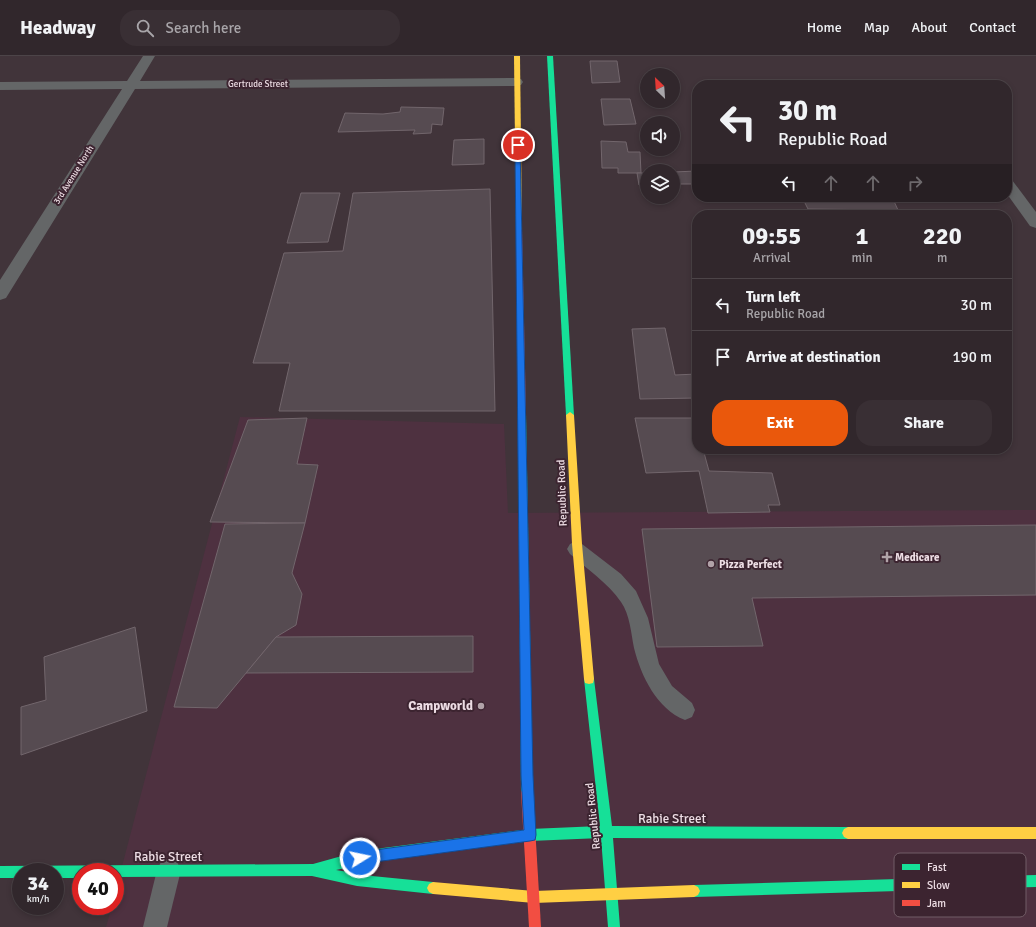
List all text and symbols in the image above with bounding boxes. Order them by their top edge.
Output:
search box [120,10,400,46]
text: Headway [20,16,96,40]
icon: search [134,17,156,39]
text: Search here [166,19,241,37]
text: Home [807,19,842,36]
text: Map [864,19,889,36]
text: About [911,19,947,36]
text: Contact [969,19,1016,36]
north arrow [640,68,680,108]
map controls [640,68,680,204]
street label: Gertrude Street [228,79,288,90]
text: 30 m [778,94,837,128]
icon: left [712,96,764,148]
button: sound [640,116,680,156]
pin [501,128,535,162]
text: Republic Road [778,128,888,150]
icon: arrive [507,134,529,156]
street label: 3rd Avenue North [51,143,97,206]
button: layers [640,164,680,204]
icon: left [778,172,800,194]
icon: ahead [820,172,842,194]
icon: ahead [862,172,884,194]
icon: right [904,172,926,194]
text: 09:55 [742,221,801,251]
text: 1 [856,221,868,251]
text: 220 [923,221,962,251]
text: Arrival [753,250,790,266]
text: min [852,250,873,266]
text: m [937,250,947,266]
text: Turn left [746,288,800,306]
icon: left [712,294,734,316]
text: 30 m [961,296,992,314]
text: Republic Road [746,306,825,322]
icon: arrive [712,346,734,368]
text: Arrive at destination [746,348,881,366]
text: 190 m [952,348,992,366]
button: Exit [712,400,848,446]
button: Share [856,400,992,446]
street label: Republic Road [554,459,570,527]
place label: Medicare [895,551,940,564]
marker: Medicare [882,552,892,562]
place label: Pizza Perfect [719,558,782,571]
marker: Pizza Perfect [706,559,716,569]
place label: Campworld [408,698,473,714]
marker: Campworld [476,701,486,711]
street label: Republic Road [583,782,603,850]
street label: Rabie Street [638,811,706,827]
position arrow [339,837,381,879]
street label: Rabie Street [134,849,202,865]
legend [894,853,1026,917]
text: Fast [927,861,947,874]
speed limit sign: 40 [72,863,124,915]
text: 34 [27,871,49,896]
text: Slow [927,879,950,892]
text: km/h [27,893,49,905]
text: Jam [927,897,946,910]

